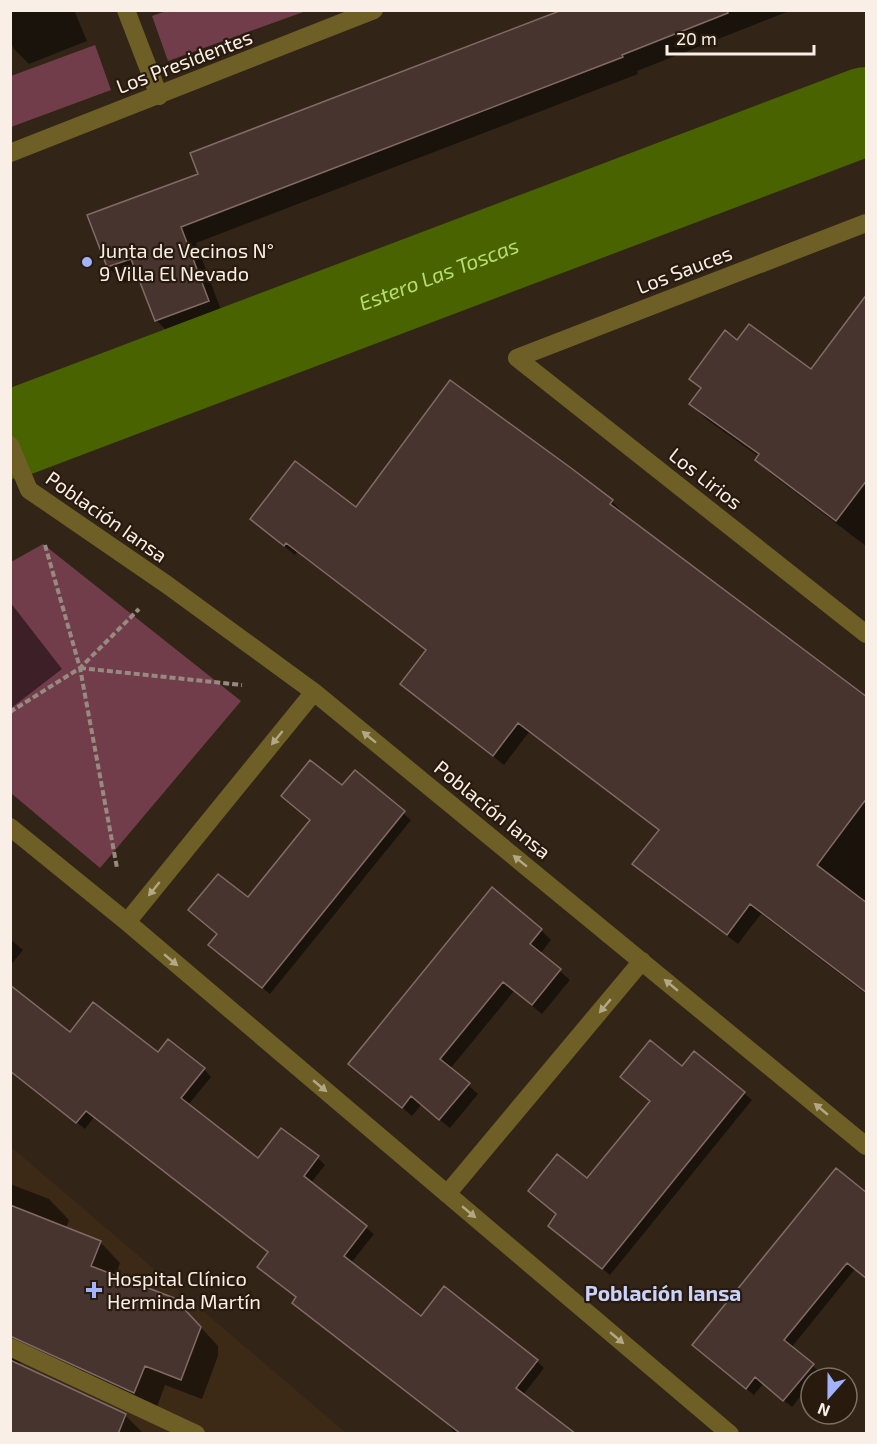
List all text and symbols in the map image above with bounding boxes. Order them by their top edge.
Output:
scale bar [667,18,814,56]
street label: Los Presidentes [112,24,256,98]
text: 20 m [676,27,717,49]
water label: Estero Las Toscas [355,231,522,314]
place label: Junta de Vecinos N° 9 Villa El Nevado [99,238,274,285]
street label: Los Sauces [633,240,735,298]
marker: Junta de Vecinos N° 9 Villa El Nevado [80,255,94,269]
street label: Los Lirios [665,442,747,514]
street label: Población Iansa [42,465,172,567]
one-way arrow [271,730,284,746]
one-way arrow [361,731,377,744]
street label: Población Iansa [430,755,556,863]
one-way arrow [513,855,528,868]
one-way arrow [148,881,161,896]
one-way arrow [163,953,179,966]
one-way arrow [663,978,679,991]
one-way arrow [598,998,611,1014]
one-way arrow [312,1079,327,1092]
one-way arrow [813,1102,829,1115]
one-way arrow [461,1205,476,1218]
place label: Hospital Clínico Herminda Martín [107,1266,261,1313]
district label: Población Iansa [585,1280,741,1305]
marker: Hospital Clínico Herminda Martín [85,1281,103,1299]
one-way arrow [609,1331,624,1344]
north arrow [799,1366,859,1426]
text: N [815,1400,832,1421]

